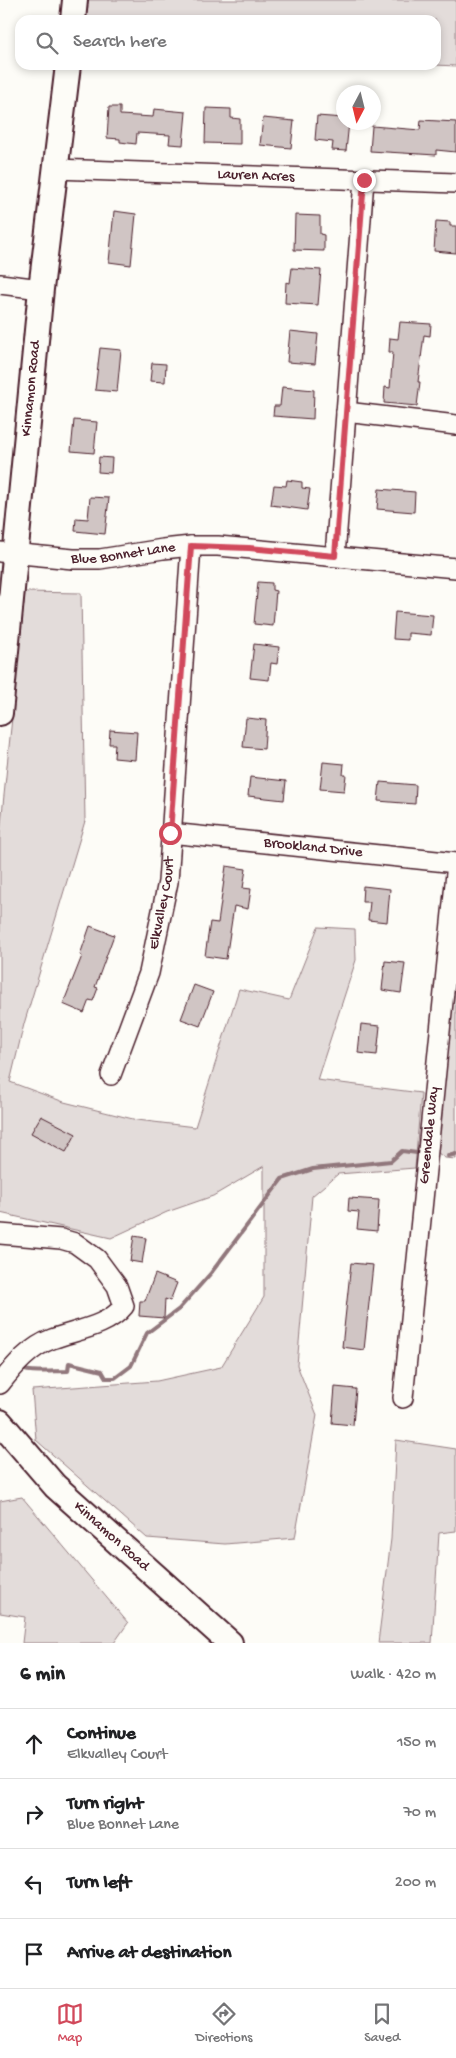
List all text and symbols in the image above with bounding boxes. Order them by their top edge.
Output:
search box [15,15,441,70]
icon: search [33,29,61,57]
text: Search here [73,31,167,54]
north arrow [336,85,381,130]
street label: Lauren Acres [217,166,295,186]
route end [353,169,376,192]
street label: Kinnamon Road [18,339,45,437]
street label: Blue Bonnet Lane [70,539,177,568]
route start [159,822,182,845]
street label: Brookland Drive [262,834,364,862]
street label: Elkvalley Court [145,854,179,951]
street label: Greendale Way [416,1085,443,1185]
street label: Kinnamon Road [70,1498,154,1576]
text: 6 min [20,1663,65,1688]
text: Walk · 420 m [351,1666,436,1685]
text: Continue [67,1723,136,1746]
icon: ahead [20,1730,48,1758]
text: 150 m [397,1734,436,1753]
text: Elkvalley Court [67,1746,167,1765]
text: Turn right [67,1793,143,1816]
icon: right [20,1800,48,1828]
text: 70 m [403,1804,436,1823]
text: Blue Bonnet Lane [67,1816,179,1835]
icon: left [20,1870,48,1898]
text: Turn left [67,1872,131,1895]
text: 200 m [395,1874,436,1893]
icon: arrive [20,1940,48,1968]
text: Arrive at destination [67,1942,231,1965]
tab: Map [56,2000,84,2047]
tab: Directions [196,2000,253,2047]
tab: Saved [364,2000,400,2047]

